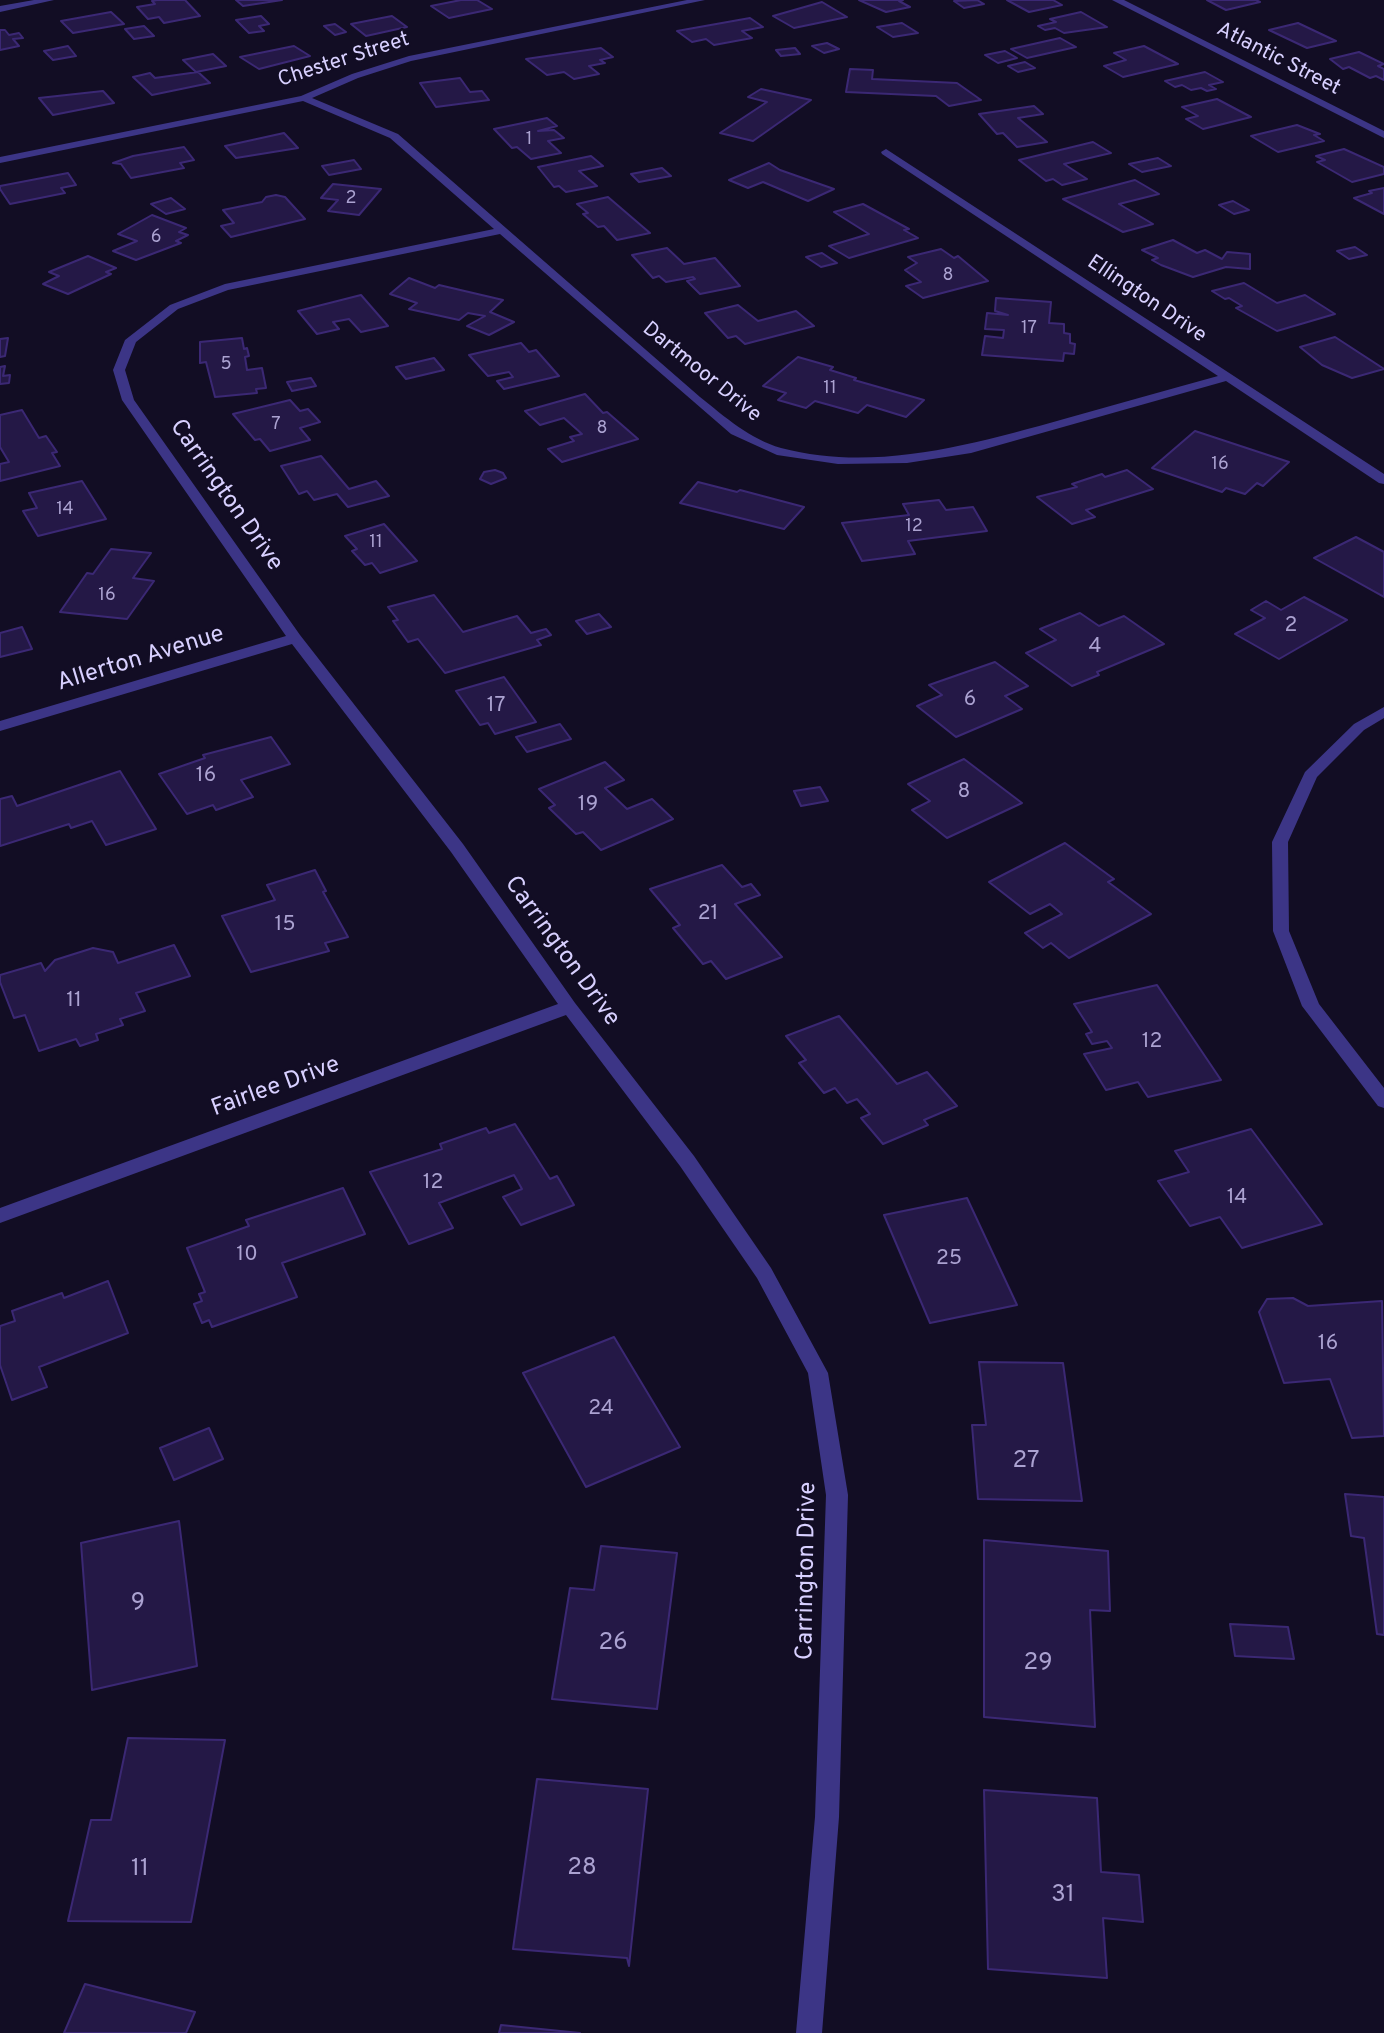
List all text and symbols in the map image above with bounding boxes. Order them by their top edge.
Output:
street label: Atlantic Street [1212,18,1344,102]
street label: Chester Street [275,28,413,94]
house number: 1 [526,129,532,151]
house number: 2 [345,188,357,210]
house number: 6 [151,227,161,249]
street label: Ellington Drive [1081,251,1211,349]
house number: 8 [943,265,953,287]
street label: Dartmoor Drive [637,317,765,429]
house number: 17 [1021,318,1037,340]
house number: 5 [220,354,232,376]
house number: 11 [823,378,837,400]
house number: 7 [271,414,281,436]
street label: Carrington Drive [162,415,288,577]
house number: 8 [597,418,607,440]
house number: 16 [1211,454,1229,476]
house number: 14 [56,499,74,521]
house number: 12 [905,516,923,538]
house number: 11 [369,532,383,554]
house number: 16 [98,585,116,607]
house number: 2 [1285,614,1297,640]
street label: Allerton Avenue [54,621,228,699]
house number: 4 [1088,635,1102,661]
house number: 6 [964,688,976,714]
house number: 17 [487,694,505,720]
house number: 16 [196,764,216,790]
house number: 8 [958,780,970,806]
house number: 19 [578,793,598,819]
street label: Carrington Drive [497,871,625,1033]
house number: 21 [698,902,718,928]
house number: 15 [275,913,295,939]
house number: 11 [66,989,82,1015]
house number: 12 [1142,1030,1162,1056]
street label: Fairlee Drive [208,1051,344,1125]
house number: 12 [423,1171,443,1197]
house number: 14 [1227,1186,1247,1212]
house number: 10 [236,1243,258,1269]
house number: 25 [936,1247,962,1273]
house number: 16 [1318,1332,1338,1358]
house number: 24 [588,1397,614,1423]
house number: 27 [1013,1448,1039,1476]
street label: Carrington Drive [792,1482,824,1660]
house number: 9 [131,1590,145,1618]
house number: 26 [598,1630,628,1658]
house number: 29 [1023,1650,1053,1678]
house number: 28 [567,1855,597,1883]
house number: 11 [131,1856,149,1884]
house number: 31 [1051,1882,1075,1910]

